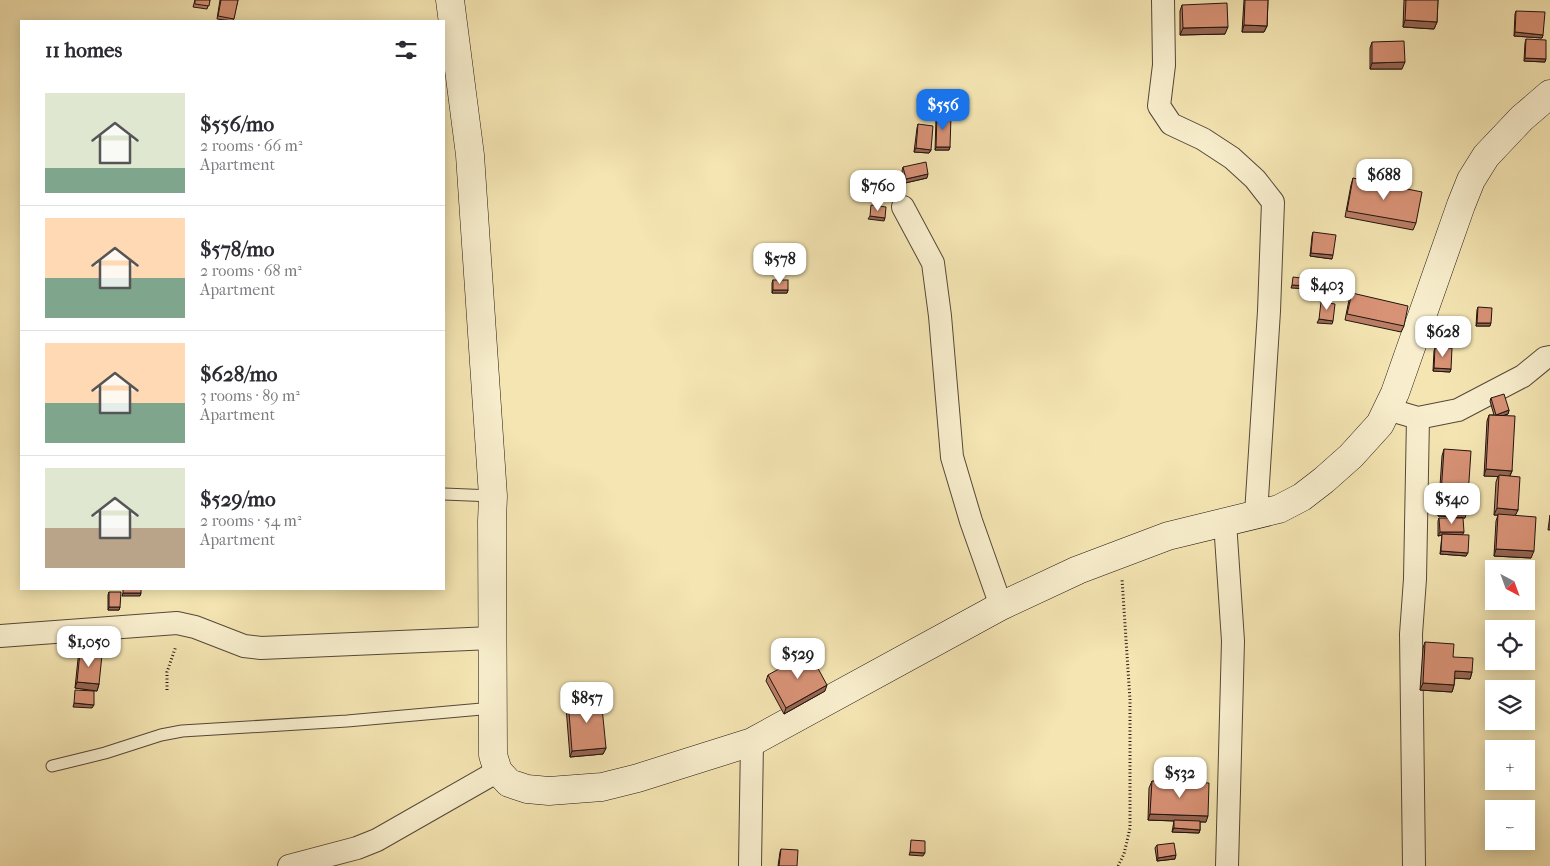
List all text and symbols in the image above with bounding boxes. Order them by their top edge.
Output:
icon: filters [392,36,420,64]
text: 11 homes [45,38,122,62]
pin: $556 [913,88,973,131]
text: $556 [927,95,959,114]
text: $556/mo [200,112,274,136]
icon: home [85,113,145,173]
text: 2 rooms · 66 m² [200,136,302,155]
text: Apartment [200,155,275,174]
pin: $688 [1354,158,1414,201]
text: $688 [1367,165,1401,184]
pin: $760 [848,170,908,212]
text: $760 [861,176,895,195]
text: $578/mo [200,237,274,261]
icon: home [85,238,145,298]
pin: $578 [750,242,810,285]
text: $578 [764,249,796,268]
text: 2 rooms · 68 m² [200,261,302,280]
pin: $403 [1297,268,1357,311]
text: $403 [1310,275,1344,294]
text: Apartment [200,280,275,299]
pin: $628 [1413,316,1473,358]
text: $628 [1426,322,1460,341]
text: $628/mo [200,362,277,386]
icon: home [85,363,145,423]
text: 3 rooms · 89 m² [200,386,300,405]
text: Apartment [200,405,275,424]
pin: $540 [1422,482,1482,525]
text: $529/mo [200,487,276,511]
icon: home [85,488,145,548]
text: $540 [1435,489,1469,508]
text: 2 rooms · 54 m² [200,511,301,530]
text: Apartment [200,530,275,549]
north arrow [1485,560,1535,610]
map controls [1485,560,1535,850]
button: locate [1485,620,1535,670]
pin: $1,050 [48,626,130,668]
text: $1,050 [68,632,110,651]
pin: $529 [768,638,828,680]
text: $529 [782,644,814,663]
button: layers [1485,680,1535,730]
pin: $857 [557,682,617,724]
text: $857 [571,688,603,707]
button: + [1485,740,1535,790]
pin: $532 [1150,756,1210,799]
text: $532 [1165,763,1195,782]
button: − [1485,800,1535,850]

